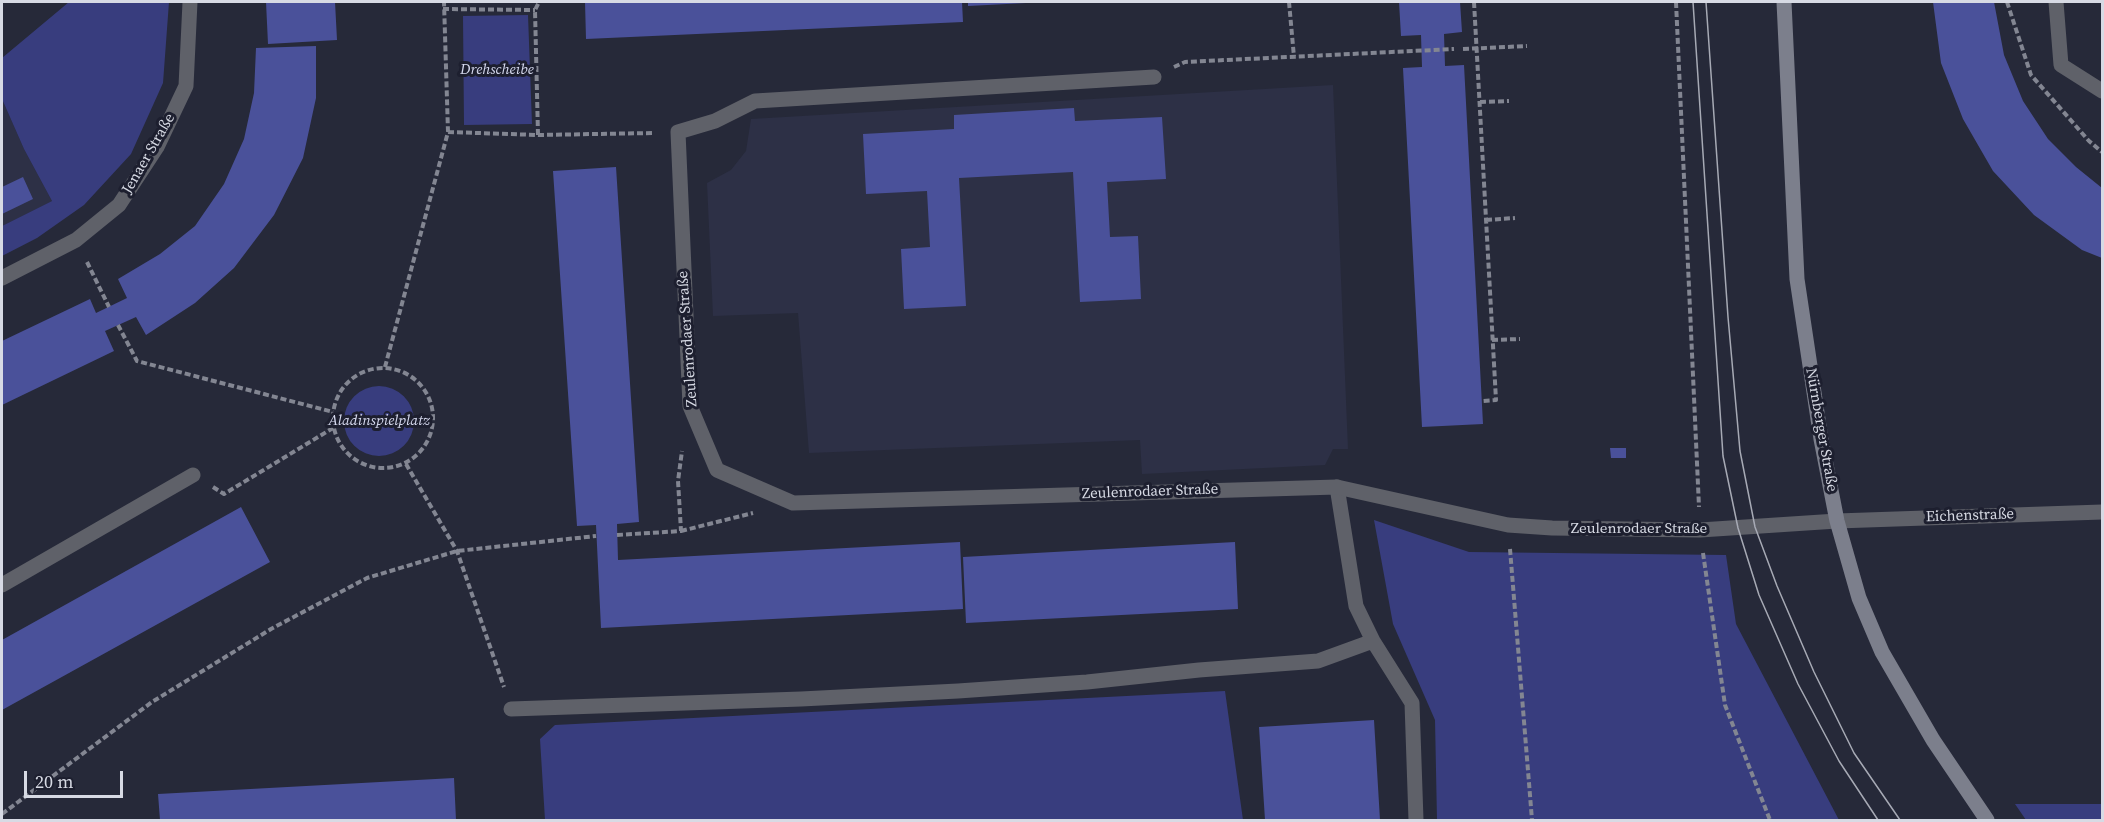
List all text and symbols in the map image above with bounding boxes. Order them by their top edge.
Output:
park label: Drehscheibe [460,61,534,79]
street label: Jenaer Straße [119,111,179,197]
street label: Zeulenrodaer Straße [674,270,702,408]
street label: Nürnberger Straße [1801,367,1841,493]
park label: Aladinspielplatz [328,412,430,430]
street label: Zeulenrodaer Straße [1081,481,1219,503]
street label: Eichenstraße [1926,505,2014,527]
street label: Zeulenrodaer Straße [1571,520,1707,538]
scale bar [27,759,126,797]
text: 20 m [35,769,73,794]

